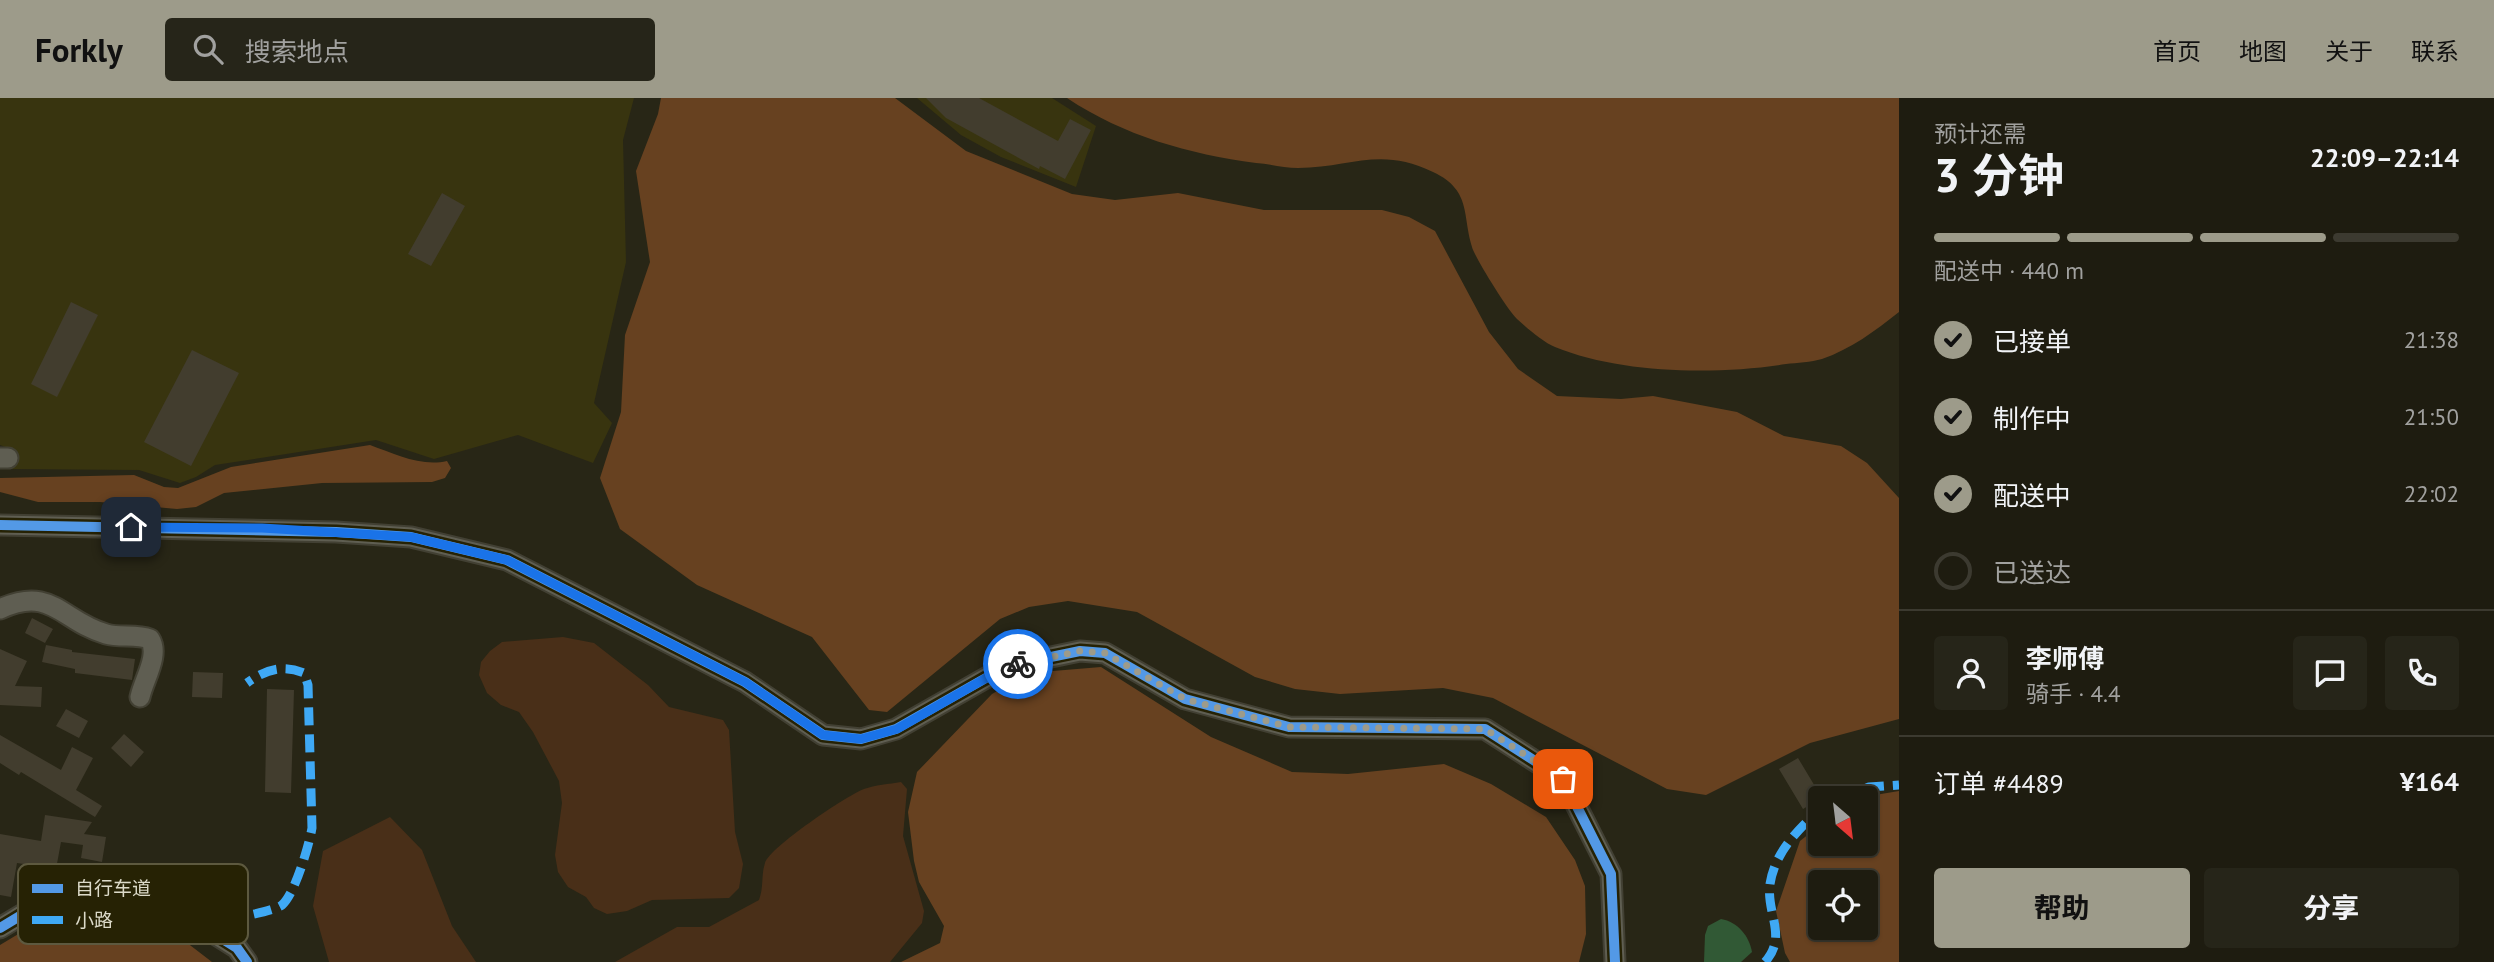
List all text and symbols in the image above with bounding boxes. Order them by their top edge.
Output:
search box [165,18,655,81]
text: Forkly [35,28,123,71]
icon: search [189,30,227,68]
text: 搜索地点 [245,35,349,68]
text: 首页 [2153,36,2201,67]
text: 地图 [2239,36,2287,67]
text: 关于 [2325,36,2373,67]
text: 联系 [2411,36,2459,67]
text: 预计还需 [1934,119,2026,148]
text: 22:09–22:14 [2310,141,2459,174]
text: 3 分钟 [1934,145,2064,205]
text: 配送中 · 440 m [1934,256,2084,285]
icon: check [1934,321,1972,359]
text: 已接单 [1993,325,2071,358]
text: 21:38 [2404,325,2459,354]
icon: check [1934,398,1972,436]
text: 制作中 [1993,402,2071,435]
text: 21:50 [2404,402,2459,431]
icon: check [1934,475,1972,513]
text: 配送中 [1993,479,2071,512]
text: 22:02 [2404,479,2459,508]
pin [101,497,161,557]
icon: home [112,508,150,546]
text: 已送达 [1993,556,2071,589]
courier [983,629,1053,699]
button: person [1934,636,2008,710]
button: chat [2293,636,2367,710]
button: phone [2385,636,2459,710]
text: 李师傅 [2026,642,2104,675]
icon: bike [999,645,1037,683]
text: 骑手 · 4.4 [2026,679,2120,708]
pin [1533,749,1593,809]
icon: bag [1544,760,1582,798]
text: ¥164 [2400,765,2459,798]
text: 订单 #4489 [1934,767,2064,800]
north arrow [1808,786,1878,856]
map controls [1808,786,1878,940]
legend [18,864,248,944]
button: 帮助 [1934,868,2190,948]
button: 分享 [2204,868,2459,948]
button: locate [1808,870,1878,940]
text: 自行车道 [75,876,151,900]
text: 小路 [75,908,113,932]

